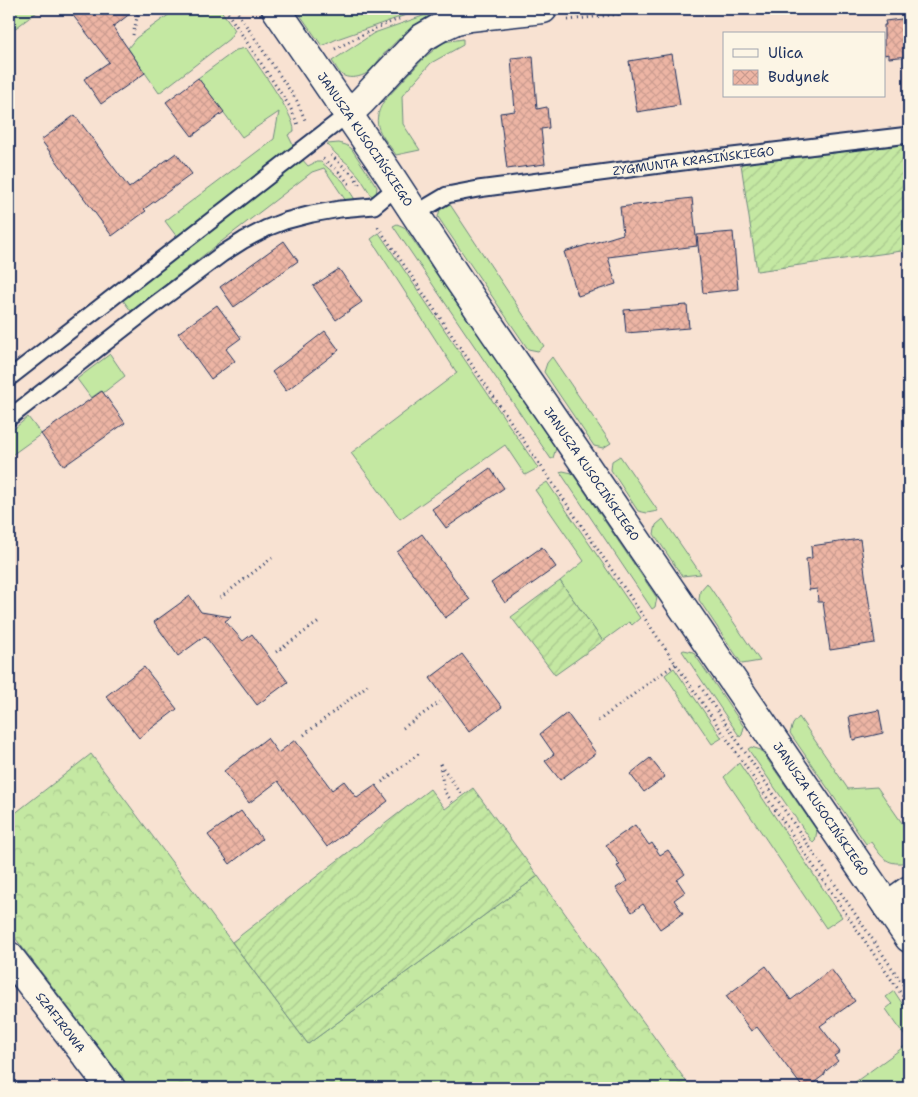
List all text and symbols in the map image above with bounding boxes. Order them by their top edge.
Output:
legend [723,32,886,98]
text: Ulica [768,43,804,63]
text: Budynek [768,67,829,87]
street label: JANUSZA KUSOCIŃSKIEGO [314,69,416,210]
street label: ZYGMUNTA KRASIŃSKIEGO [612,143,775,179]
street label: JANUSZA KUSOCIŃSKIEGO [540,404,643,544]
street label: JANUSZA KUSOCIŃSKIEGO [769,739,872,879]
street label: SZAFIROWA [32,989,89,1056]

